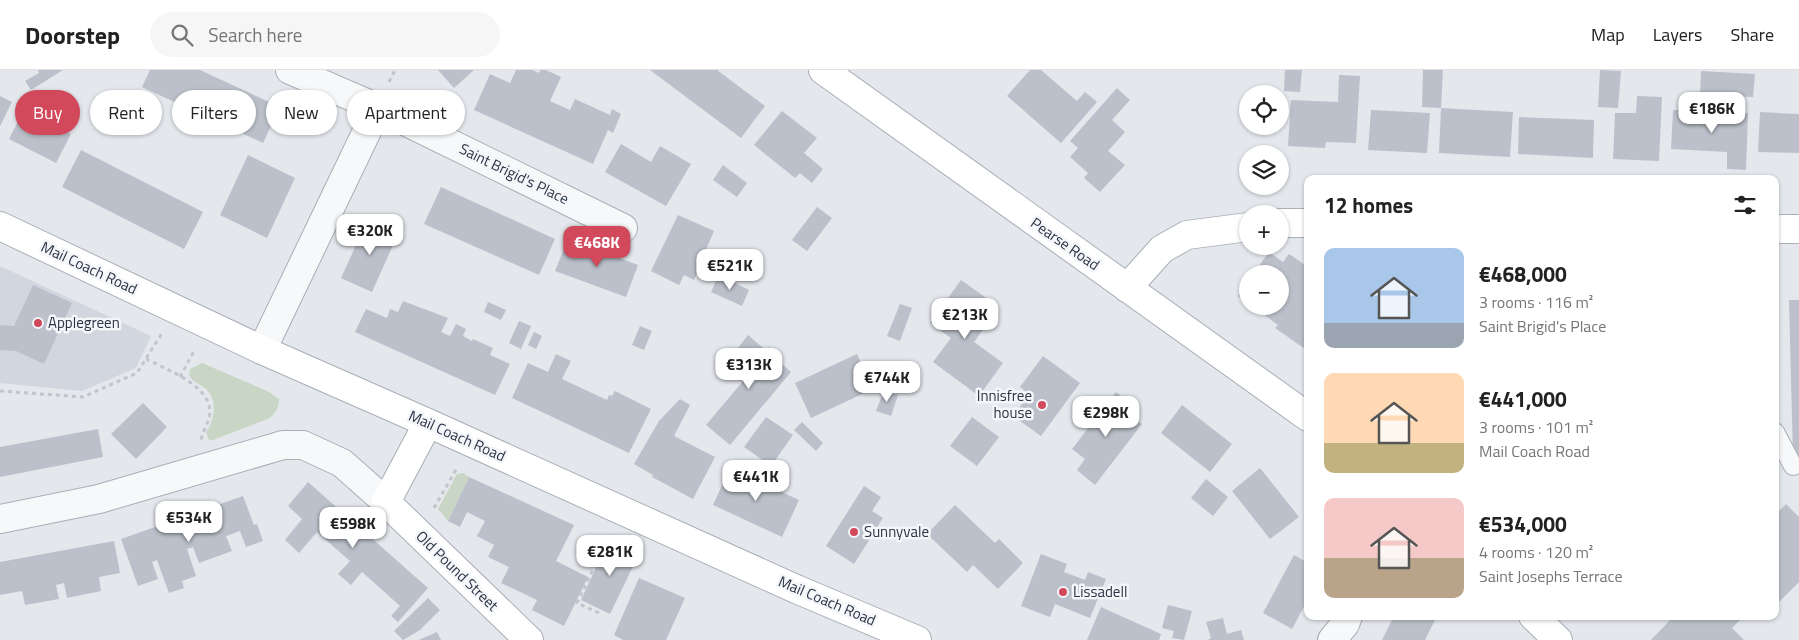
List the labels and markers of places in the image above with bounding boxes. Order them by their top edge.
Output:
pin: €186K [1677,92,1747,134]
pin: €320K [335,214,405,256]
pin: €468K [562,226,632,268]
pin: €521K [695,248,765,291]
pin: €213K [930,298,1000,340]
place label: Applegreen [48,311,120,334]
marker: Applegreen [32,317,44,329]
pin: €313K [714,348,784,390]
pin: €744K [852,360,922,403]
place label: Innisfree house [977,384,1032,424]
pin: €298K [1071,396,1141,438]
marker: Innisfree house [1036,399,1048,411]
pin: €441K [721,460,791,502]
pin: €534K [154,500,224,543]
pin: €598K [318,506,388,549]
place label: Sunnyvale [864,520,929,543]
marker: Sunnyvale [848,526,860,538]
pin: €281K [575,534,645,577]
place label: Lissadell [1073,580,1127,603]
marker: Lissadell [1057,586,1069,598]

